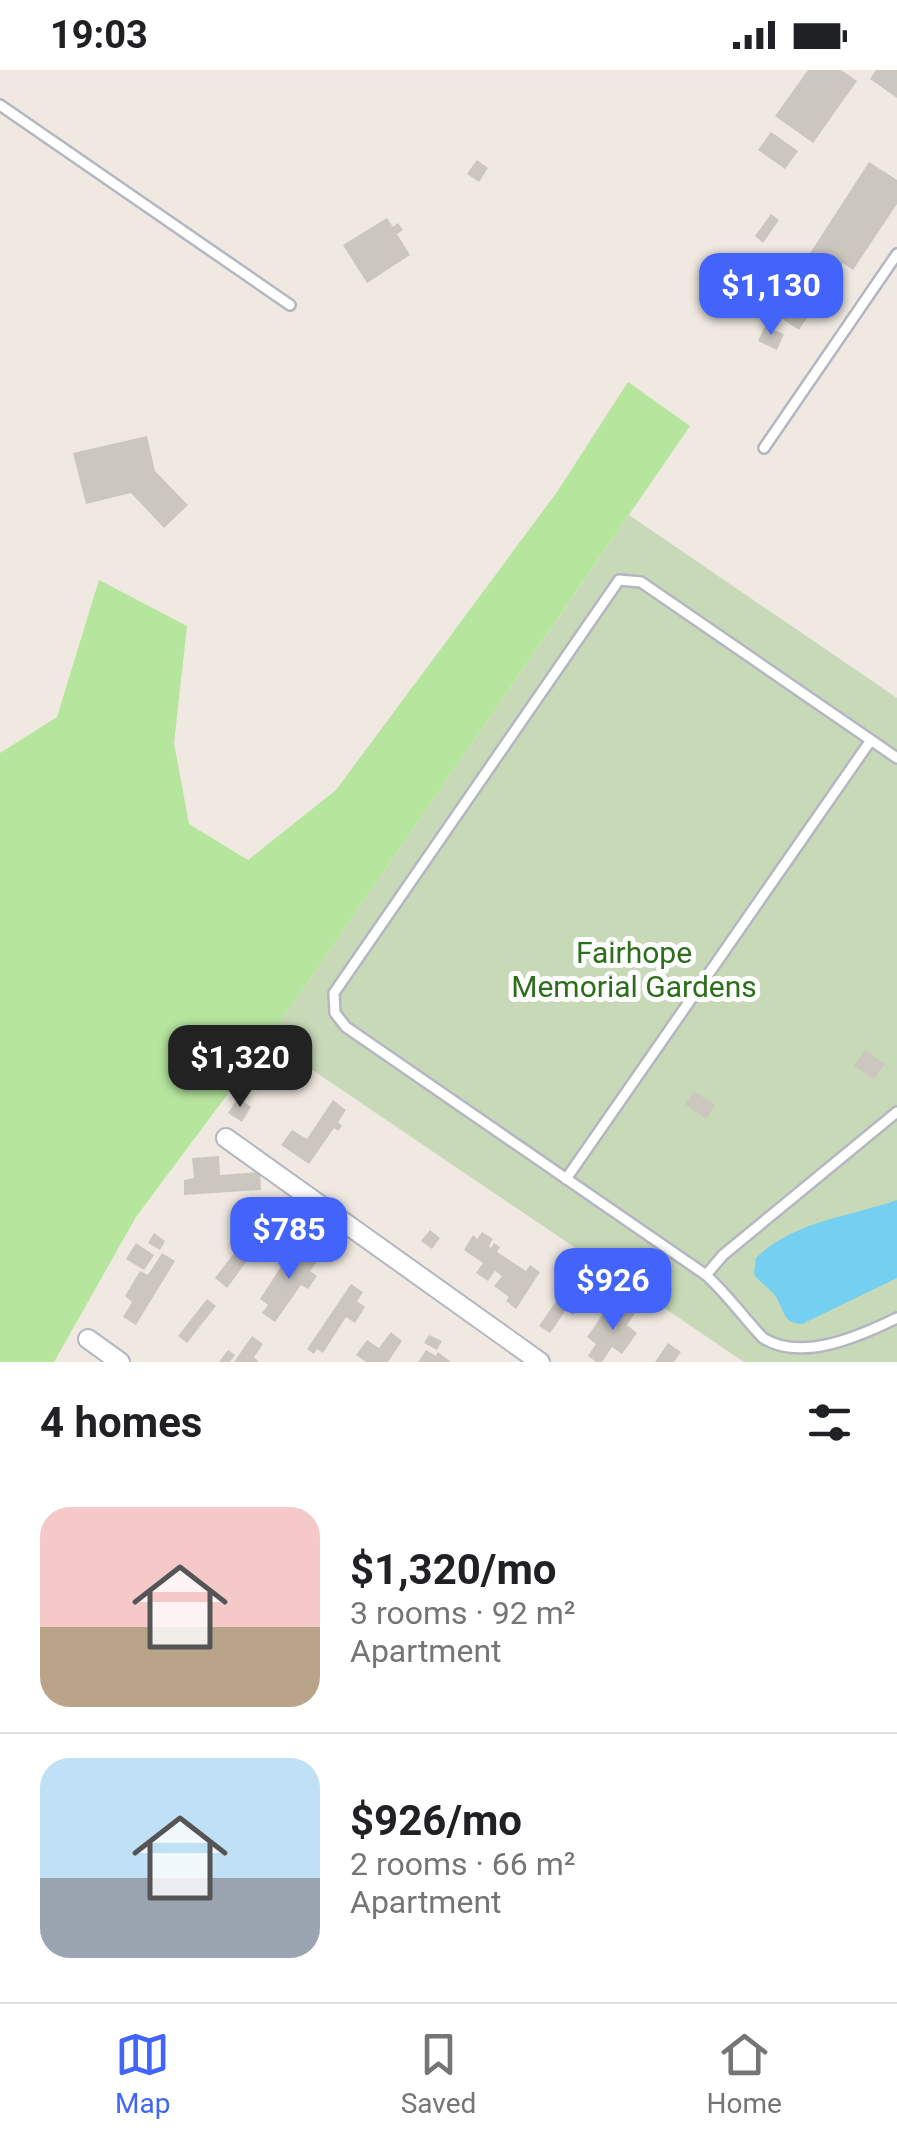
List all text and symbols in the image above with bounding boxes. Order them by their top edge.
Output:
text: 19:03 [50,13,148,57]
pin: $1,130 [690,253,852,338]
text: $1,130 [721,266,821,304]
park label: Fairhope Memorial Gardens [511,935,757,1004]
pin: $1,320 [159,1025,321,1110]
text: $1,320 [190,1038,290,1076]
pin: $785 [230,1197,348,1282]
text: $785 [252,1210,326,1248]
pin: $926 [554,1248,672,1333]
text: $926 [576,1261,650,1299]
icon: filters [802,1395,857,1450]
text: 4 homes [40,1398,202,1447]
text: $1,320/mo [350,1545,557,1594]
icon: home [120,1547,240,1667]
text: 3 rooms · 92 m² [350,1594,575,1632]
text: Apartment [350,1632,502,1670]
text: $926/mo [350,1796,522,1845]
icon: home [120,1798,240,1918]
text: 2 rooms · 66 m² [350,1845,575,1883]
text: Apartment [350,1883,502,1921]
tab: Map [115,2027,170,2120]
tab: Saved [401,2027,476,2120]
tab: Home [707,2027,782,2120]

